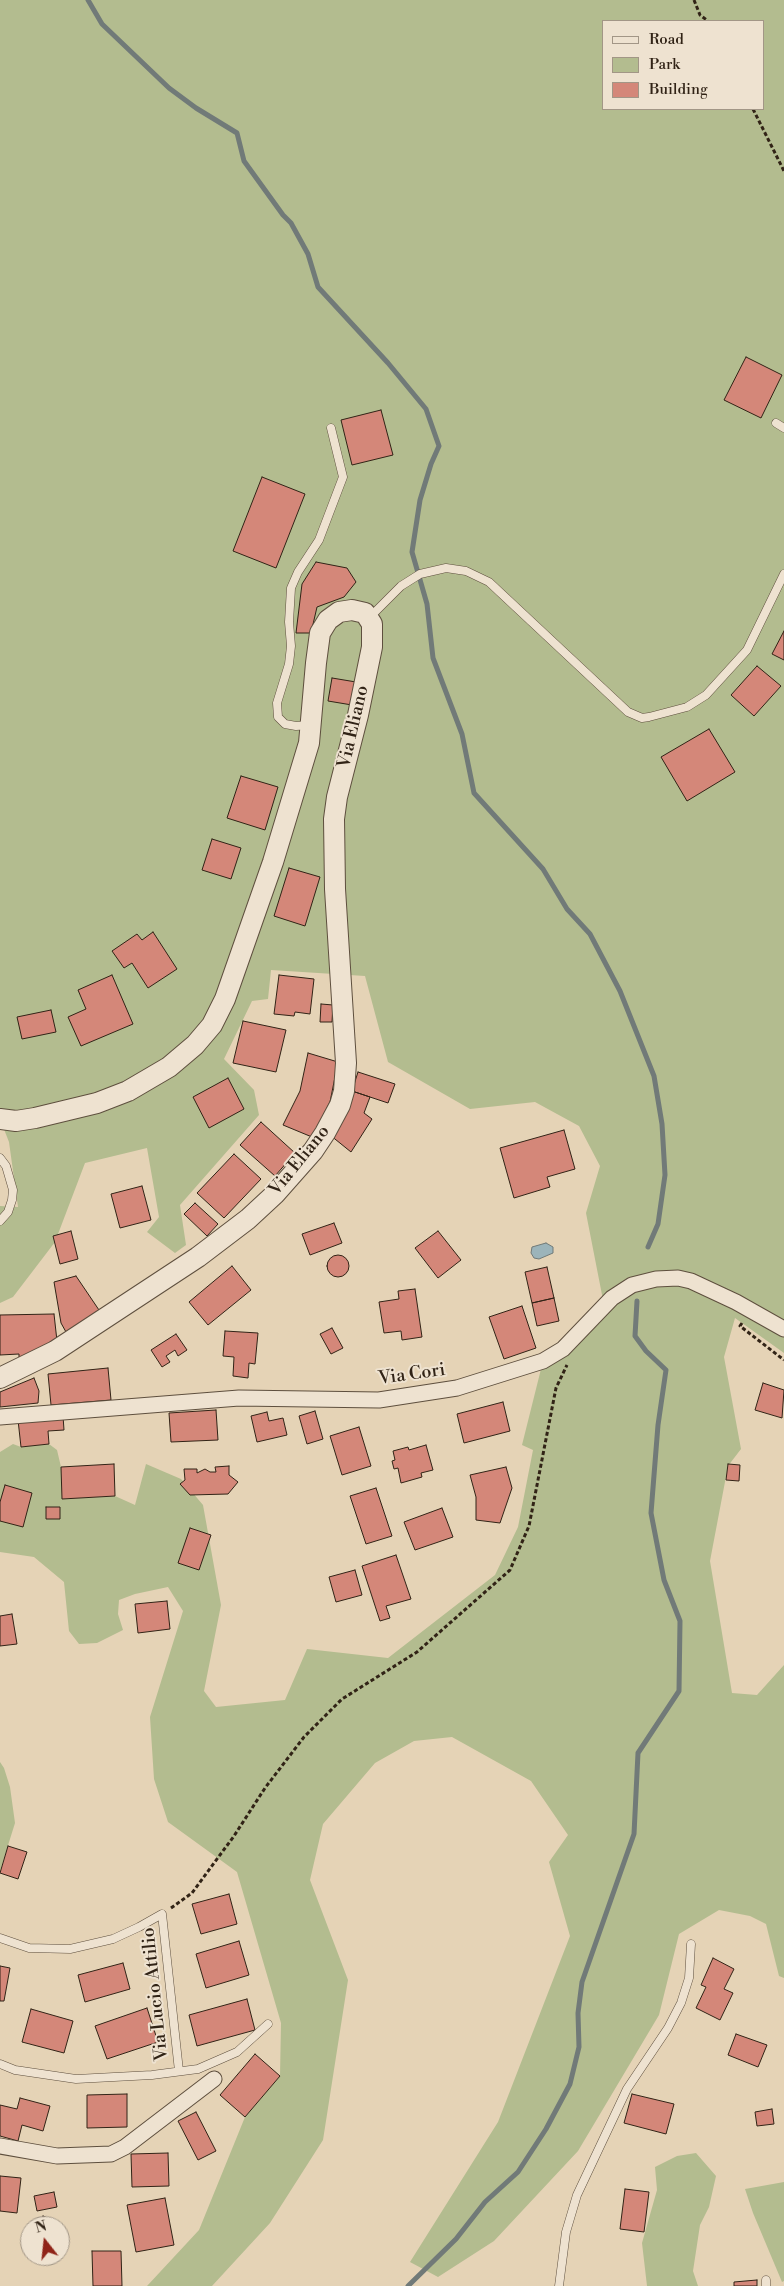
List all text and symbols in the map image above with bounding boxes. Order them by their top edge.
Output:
legend [602,20,764,110]
text: Road [649,30,684,49]
text: Park [649,55,680,74]
text: Building [649,80,708,99]
street label: Via Eliano [334,684,374,770]
street label: Via Eliano [265,1121,335,1201]
street label: Via Cori [377,1360,447,1390]
street label: Via Lucio Attilio [138,1926,174,2062]
north arrow [20,2216,70,2266]
text: N [33,2217,49,2238]

